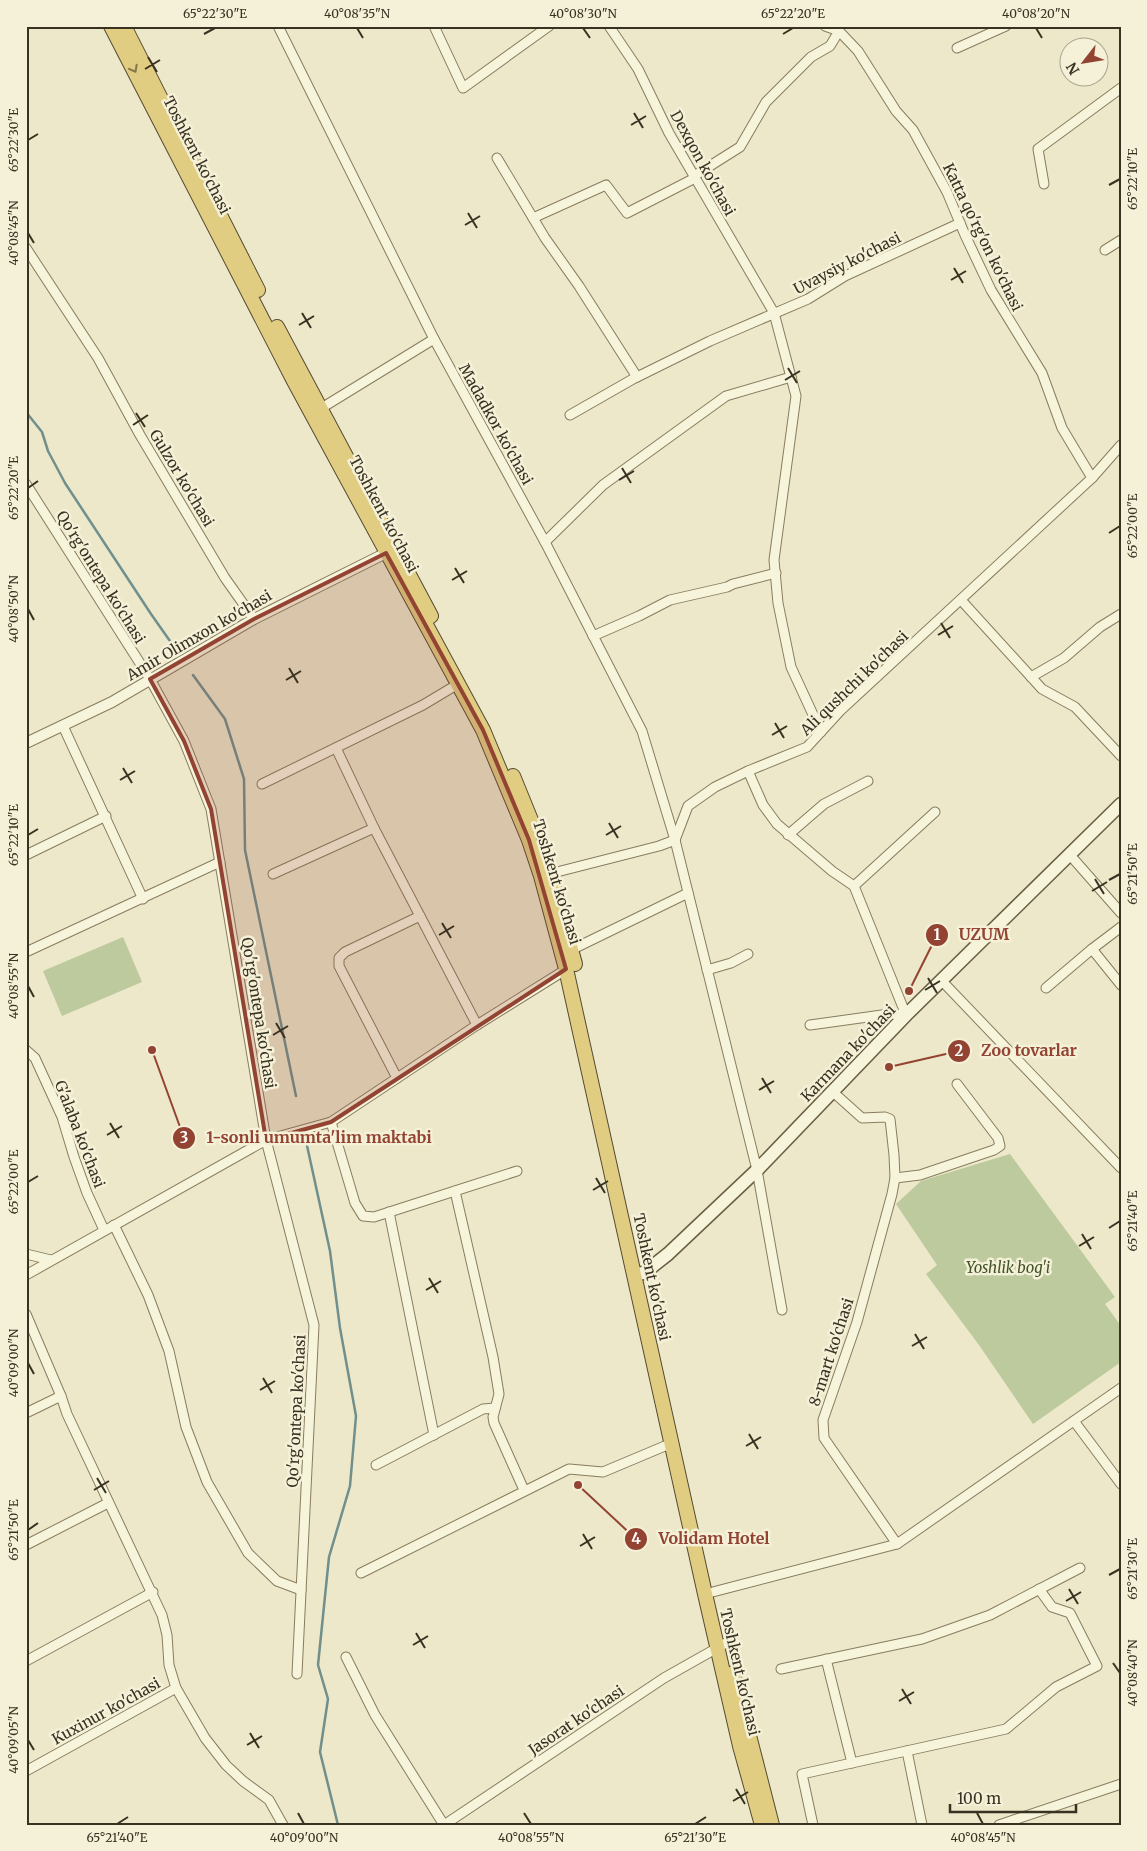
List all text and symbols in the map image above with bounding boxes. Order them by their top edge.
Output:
text: 65°22'30"E [183,6,247,21]
text: 40°08'35"N [324,6,391,21]
text: 40°08'30"N [549,6,618,21]
text: 65°22'20"E [761,6,825,21]
text: 40°08'20"N [1002,6,1071,21]
north arrow [1060,38,1110,88]
text: N [1062,59,1083,78]
one-way arrow [128,64,138,73]
street label: Toshkent ko'chasi [159,93,235,217]
street label: Dexqon ko'chasi [666,107,740,219]
text: 65°22'30"E [6,108,21,172]
text: 65°22'10"E [1125,148,1140,210]
street label: Katta qo'rg'on ko'chasi [939,160,1027,314]
text: 40°08'45"N [6,200,21,266]
street label: Uvaysiy ko'chasi [790,228,904,298]
street label: Madadkor ko'chasi [455,360,537,488]
street label: Gulzor ko'chasi [146,426,219,530]
street label: Toshkent ko'chasi [345,452,423,576]
text: 65°22'20"E [6,456,21,520]
text: 65°22'00"E [1125,493,1140,558]
street label: Qo'rg'ontepa ko'chasi [52,507,150,647]
text: 40°08'50"N [6,575,21,643]
street label: Amir Olimxon ko'chasi [122,586,275,685]
street label: Ali qushchi ko'chasi [795,626,912,740]
text: 65°22'10"E [6,804,21,866]
street label: Toshkent ko'chasi [529,817,585,947]
text: 65°21'50"E [1125,843,1140,905]
callout: UZUM [924,919,1020,950]
text: UZUM [959,924,1010,944]
text: 1 [934,925,941,944]
street label: Qo'rg'ontepa ko'chasi [238,936,280,1090]
text: 40°08'55"N [6,952,21,1019]
street label: Karmana ko'chasi [797,1000,899,1106]
callout: Zoo tovarlar [946,1035,1087,1066]
text: Zoo tovarlar [981,1040,1078,1060]
text: 2 [955,1041,964,1060]
street label: G'alaba ko'chasi [51,1078,109,1191]
callout: 1-sonli umumta'lim maktabi [171,1122,442,1153]
text: 1-sonli umumta'lim maktabi [206,1127,432,1147]
text: 3 [180,1128,188,1147]
text: 65°22'00"E [6,1149,21,1214]
text: 65°21'40"E [1125,1190,1140,1251]
street label: Toshkent ko'chasi [629,1212,675,1343]
park label: Yoshlik bog'i [966,1258,1050,1277]
street label: 8-mart ko'chasi [805,1295,858,1409]
text: 40°09'00"N [6,1328,21,1397]
street label: Qo'rg'ontepa ko'chasi [283,1334,309,1488]
text: 65°21'50"E [6,1499,21,1561]
callout: Volidam Hotel [624,1523,780,1554]
text: Volidam Hotel [657,1528,770,1548]
text: 4 [631,1529,641,1548]
text: 65°21'30"E [1125,1538,1140,1600]
street label: Toshkent ko'chasi [716,1607,764,1737]
text: 40°08'40"N [1125,1639,1140,1707]
street label: Kuxinur ko'chasi [49,1673,164,1749]
street label: Jasorat ko'chasi [524,1681,628,1760]
text: 40°09'05"N [6,1706,21,1774]
scale bar [950,1781,1076,1813]
text: 100 m [957,1789,1001,1808]
text: 65°21'40"E [87,1830,148,1845]
text: 40°09'00"N [270,1830,339,1845]
text: 40°08'55"N [498,1830,565,1845]
text: 65°21'30"E [664,1830,726,1845]
text: 40°08'45"N [950,1830,1016,1845]

